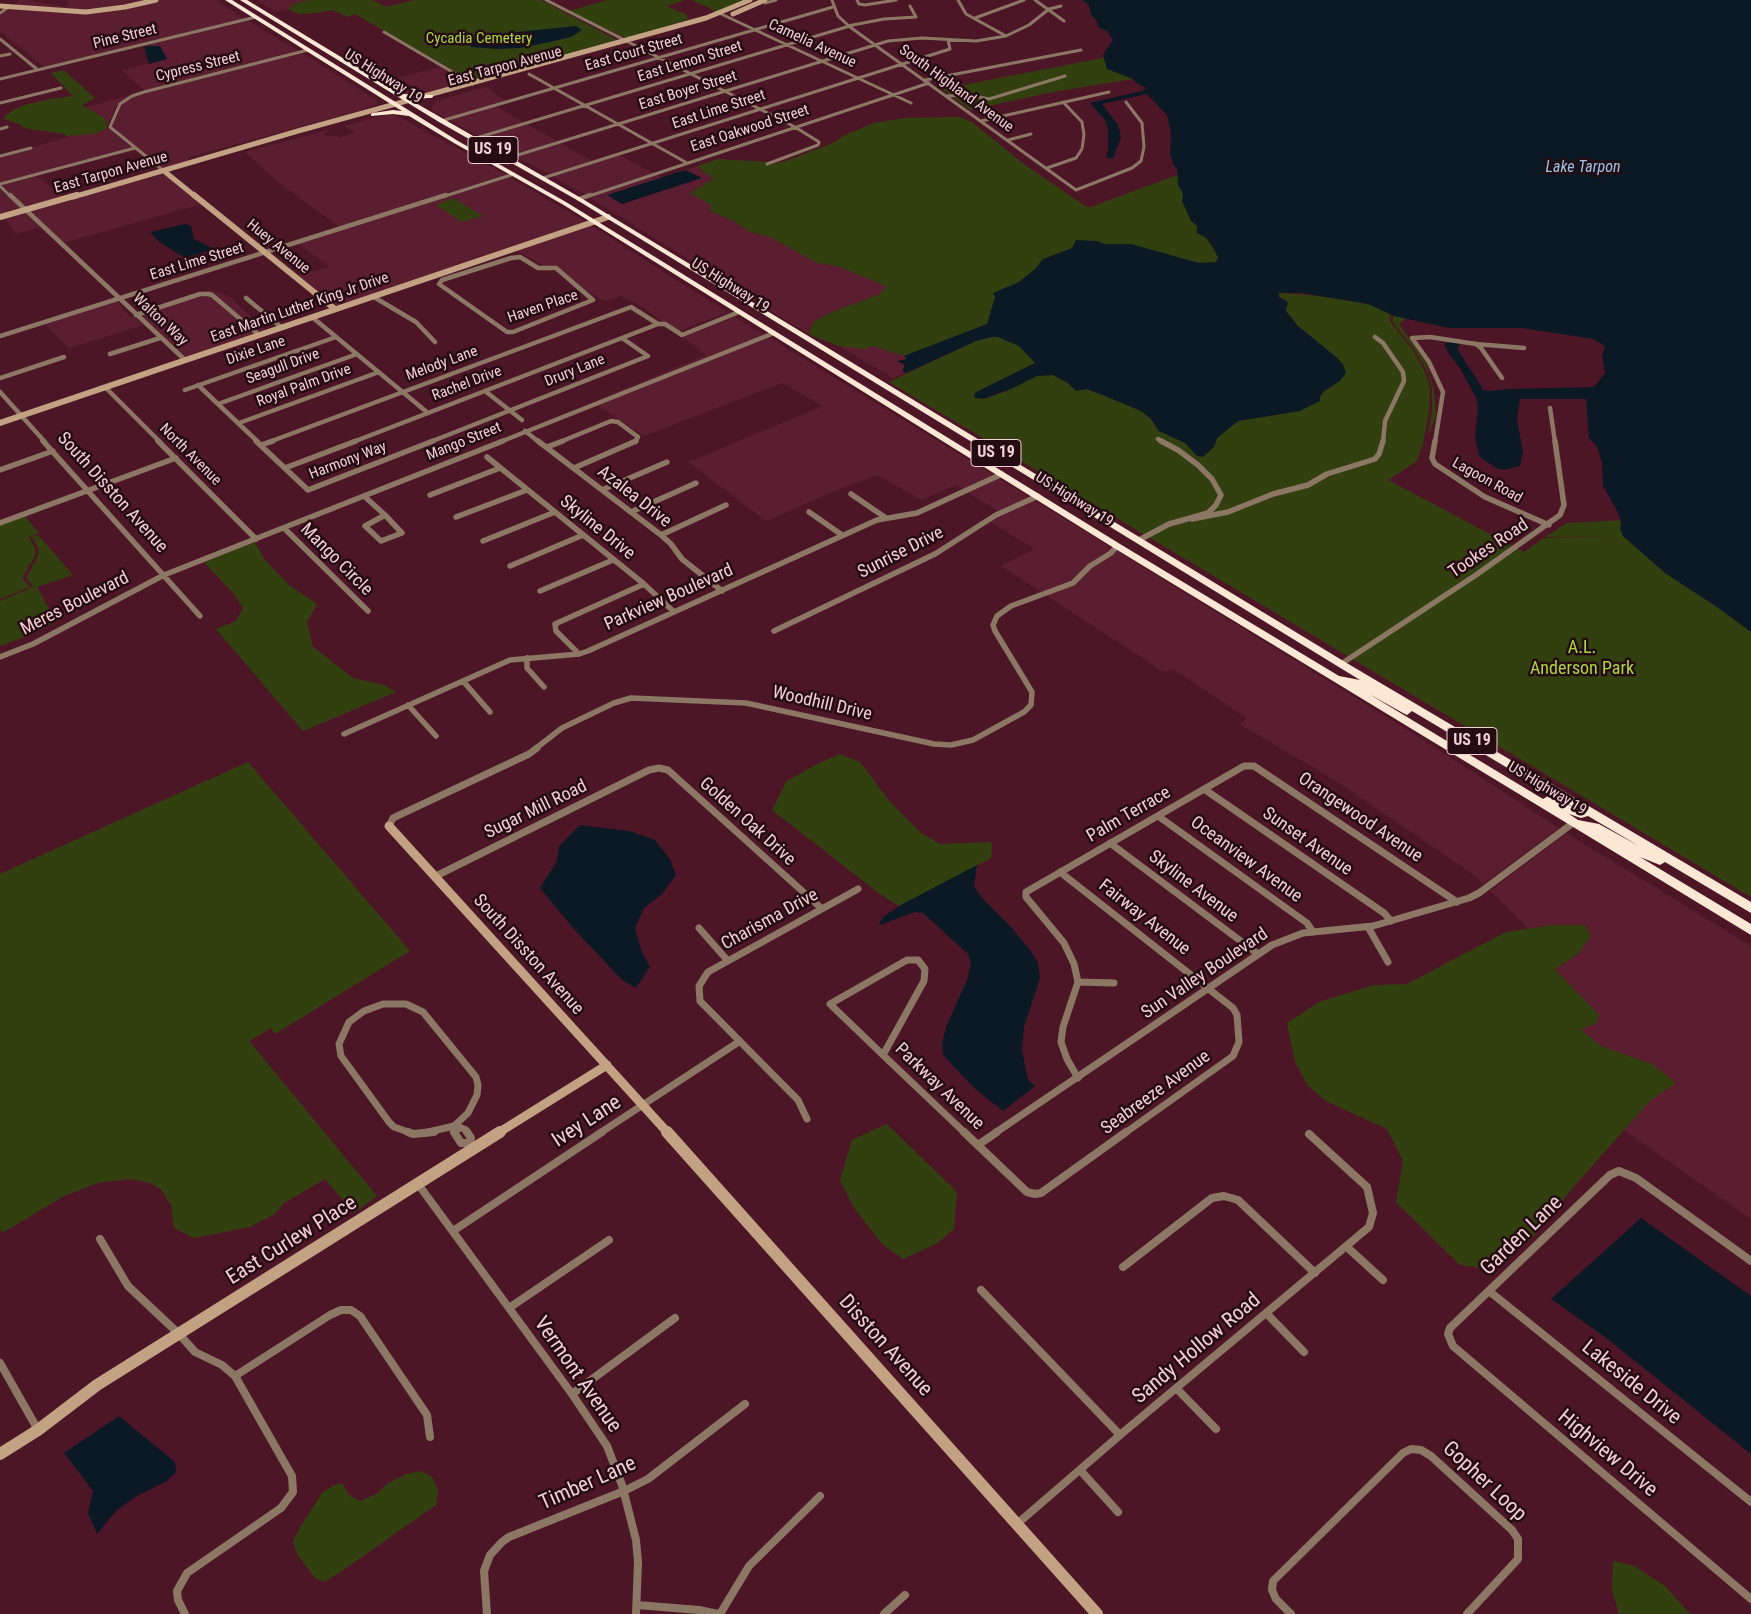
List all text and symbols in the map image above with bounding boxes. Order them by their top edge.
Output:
street label: Camelia Avenue [765,16,859,72]
street label: Pine Street [91,20,159,54]
park label: Cycadia Cemetery [426,30,532,48]
street label: East Court Street [583,30,685,76]
street label: East Lemon Street [636,38,744,86]
street label: South Highland Avenue [895,41,1017,137]
street label: East Tarpon Avenue [446,43,564,91]
street label: US Highway 19 [341,46,425,108]
street label: Cypress Street [154,48,242,86]
street label: East Boyer Street [637,68,739,114]
street label: East Lime Street [670,86,768,134]
street label: East Oakwood Street [689,101,811,157]
road number: US 19 [468,136,518,164]
street label: East Tarpon Avenue [52,148,170,198]
water label: Lake Tarpon [1546,158,1620,178]
street label: Huey Avenue [243,216,313,278]
street label: East Lime Street [148,239,246,285]
street label: US Highway 19 [688,255,772,317]
street label: East Martin Luther King Jr Drive [209,269,391,347]
street label: Haven Place [505,287,581,327]
street label: Walton Way [129,290,191,350]
street label: Dixie Lane [224,333,288,369]
street label: Melody Lane [404,343,480,385]
street label: Seagull Drive [244,345,322,389]
street label: Drury Lane [542,351,608,391]
street label: Royal Palm Drive [254,361,354,411]
street label: Rachel Drive [430,362,504,406]
street label: Mango Street [424,419,504,465]
street label: North Avenue [155,420,225,490]
street label: South Disston Avenue [52,428,172,558]
street label: Harmony Way [307,438,389,484]
road number: US 19 [971,439,1021,466]
street label: Lagoon Road [1449,454,1525,508]
street label: Azalea Drive [593,461,675,533]
street label: US Highway 19 [1032,469,1116,531]
street label: Skyline Drive [555,491,639,565]
street label: Tookes Road [1445,514,1533,584]
street label: Mango Circle [295,519,377,601]
street label: Sunrise Drive [855,522,947,584]
street label: Parkview Boulevard [601,560,737,636]
street label: Meres Boulevard [17,567,133,641]
park label: A.L. Anderson Park [1530,637,1634,680]
street label: Woodhill Drive [770,682,874,726]
road number: US 19 [1447,728,1497,754]
street label: US Highway 19 [1504,759,1590,819]
street label: Orangewood Avenue [1294,768,1426,868]
street label: Golden Oak Drive [695,773,799,871]
street label: Sugar Mill Road [481,776,591,844]
street label: Palm Terrace [1083,782,1175,848]
street label: Sunset Avenue [1258,803,1356,881]
street label: Oceanview Avenue [1186,812,1306,908]
street label: Skyline Avenue [1144,846,1242,928]
street label: Fairway Avenue [1094,876,1194,960]
street label: Charisma Drive [718,884,822,956]
street label: South Disston Avenue [468,890,588,1020]
street label: Sun Valley Boulevard [1138,924,1272,1024]
street label: Parkway Avenue [890,1039,988,1135]
street label: Seabreeze Avenue [1097,1046,1215,1140]
street label: Ivey Lane [548,1090,626,1154]
street label: East Curlew Place [222,1191,362,1291]
street label: Garden Lane [1476,1191,1568,1281]
street label: Sandy Hollow Road [1128,1288,1266,1410]
street label: Disston Avenue [833,1290,937,1402]
street label: Vermont Avenue [528,1312,626,1438]
street label: Lakeside Drive [1576,1335,1686,1431]
street label: Highview Drive [1552,1405,1662,1503]
street label: Gopher Loop [1437,1437,1531,1527]
street label: Timber Lane [536,1452,640,1516]

